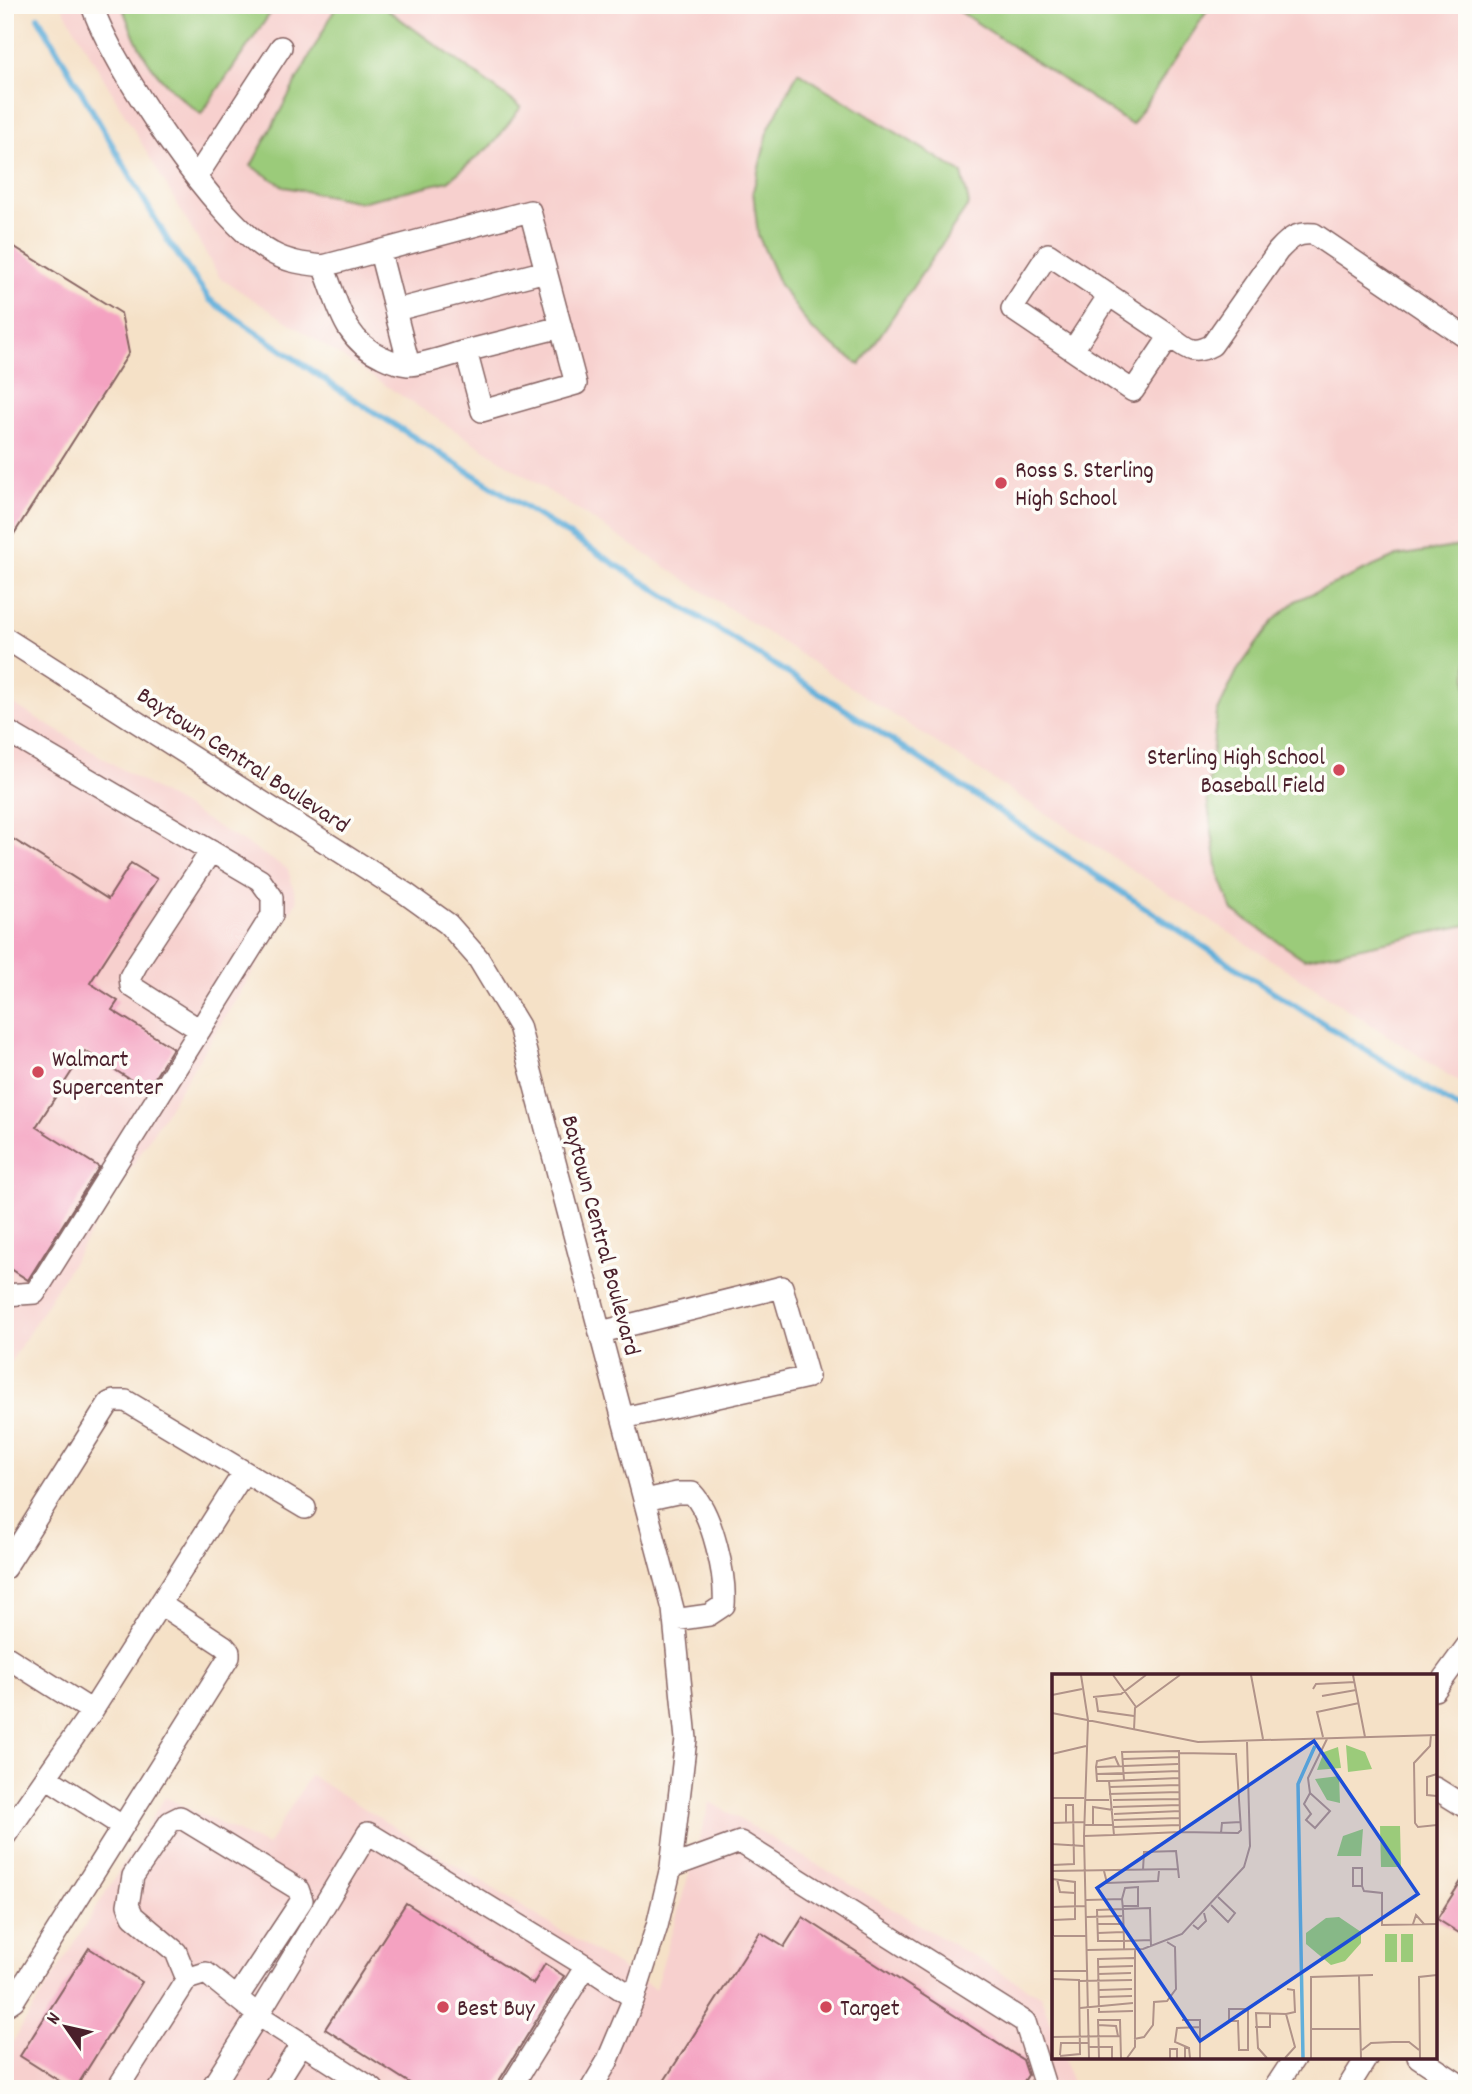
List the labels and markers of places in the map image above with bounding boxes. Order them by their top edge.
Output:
place label: Ross S. Sterling High School [1015,455,1154,517]
marker: Ross S. Sterling High School [993,475,1009,491]
place label: Sterling High School Baseball Field [1147,742,1325,804]
marker: Sterling High School Baseball Field [1331,762,1347,778]
place label: Walmart Supercenter [52,1044,163,1106]
marker: Walmart Supercenter [30,1064,46,1080]
place label: Best Buy [457,1993,536,2027]
place label: Target [840,1993,900,2027]
marker: Best Buy [435,1999,451,2015]
marker: Target [818,1999,834,2015]

